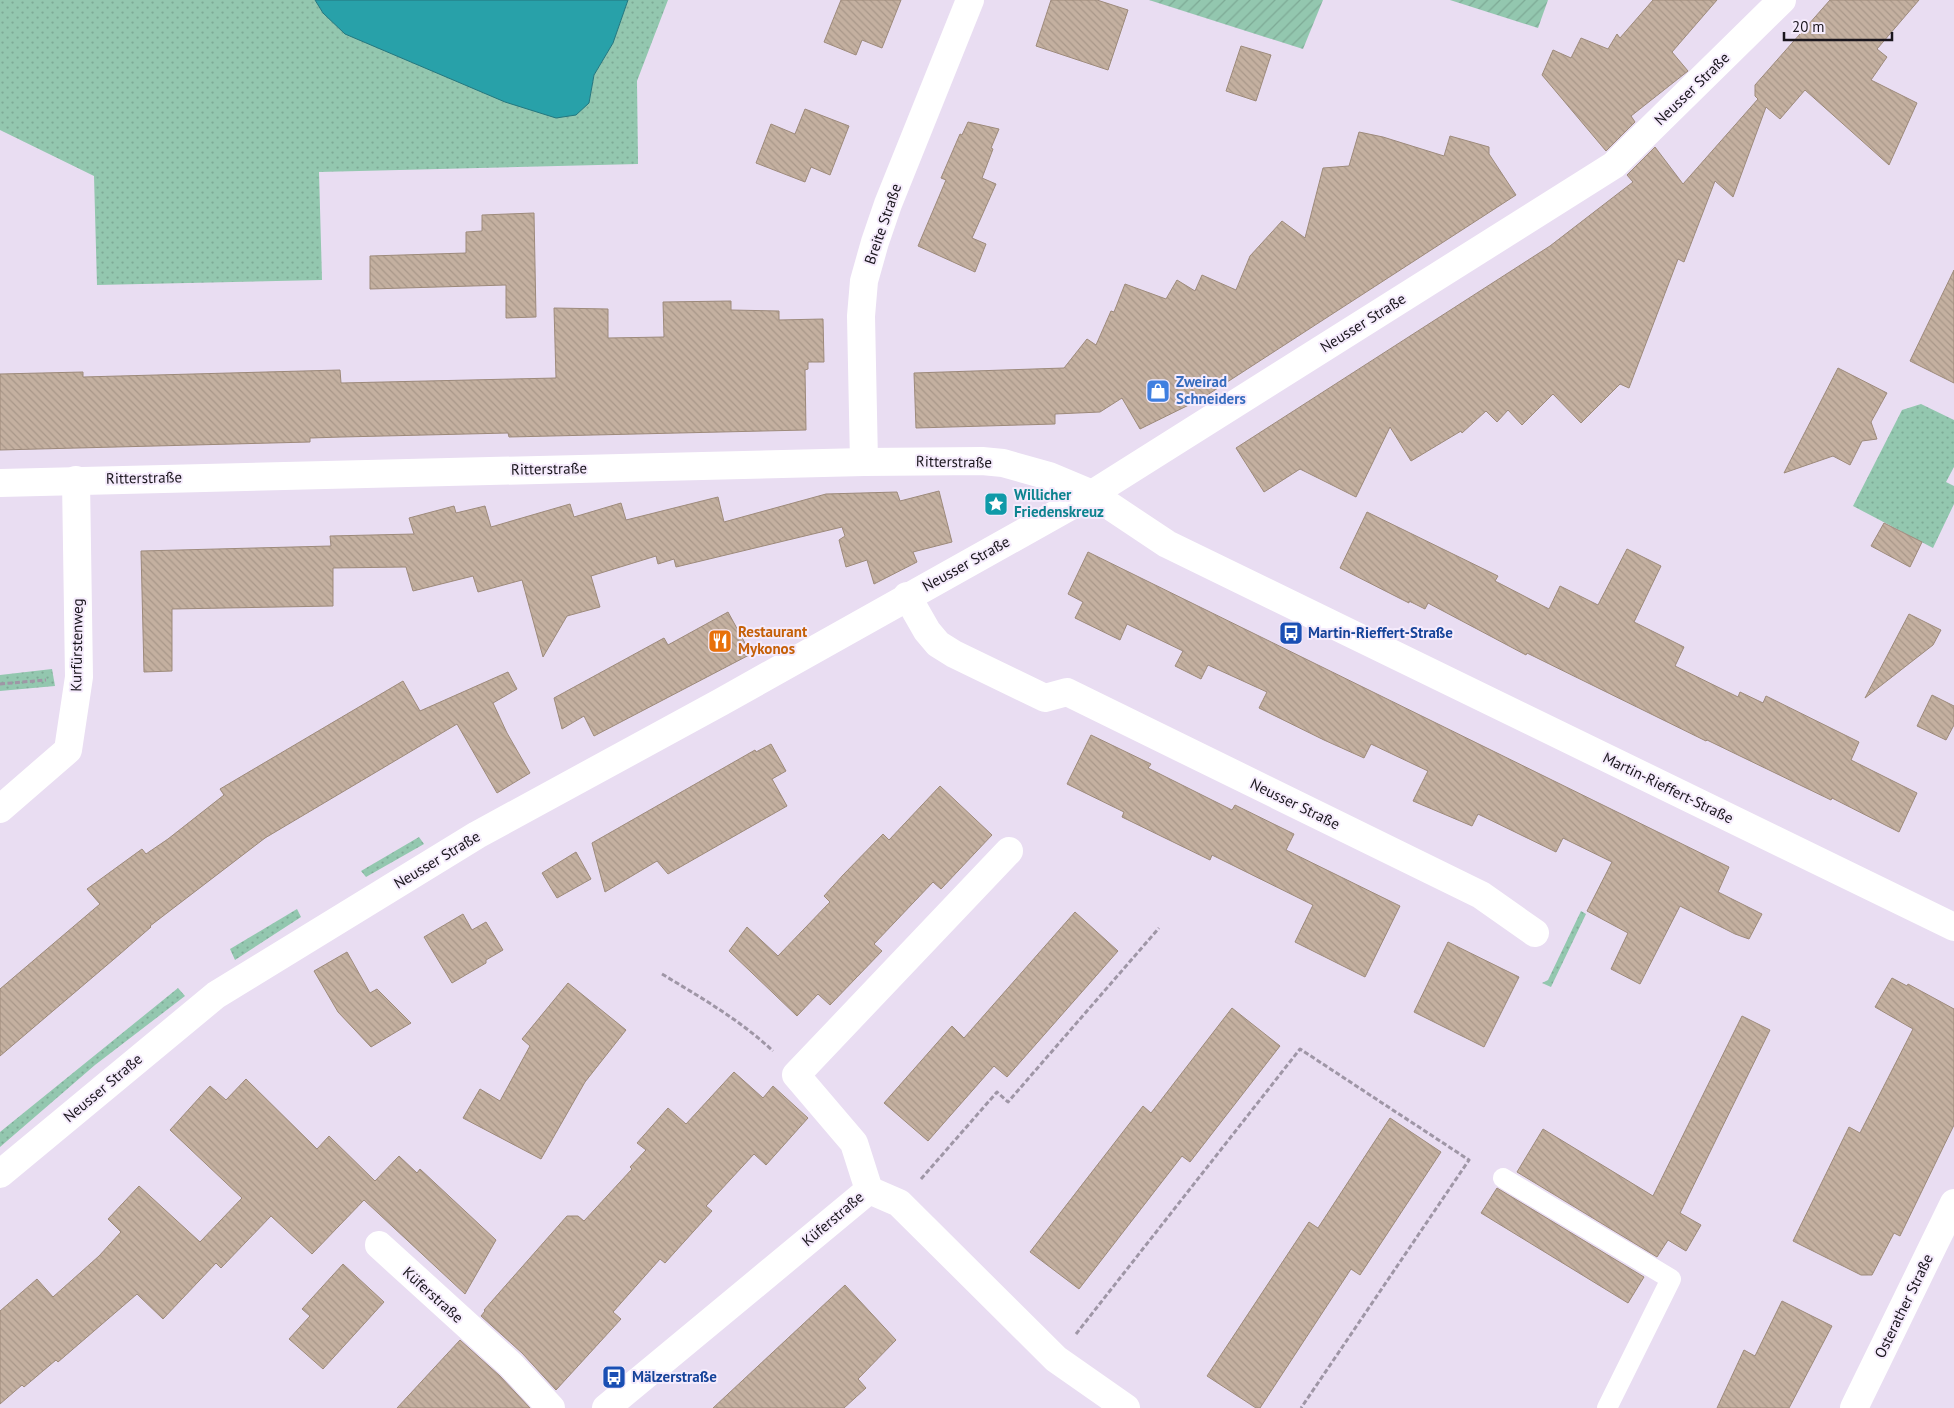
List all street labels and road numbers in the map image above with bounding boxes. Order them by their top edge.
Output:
street label: Neusser Straße [1650,48,1733,129]
street label: Breite Straße [860,181,905,267]
street label: Neusser Straße [1316,289,1409,356]
street label: Ritterstraße [916,451,992,472]
street label: Ritterstraße [511,458,587,479]
street label: Ritterstraße [106,467,182,488]
street label: Neusser Straße [919,532,1013,595]
street label: Kurfürstenweg [66,598,87,692]
street label: Martin-Rieffert-Straße [1600,748,1737,827]
street label: Neusser Straße [1247,774,1343,833]
street label: Neusser Straße [390,826,483,893]
street label: Neusser Straße [59,1049,146,1126]
street label: Küferstraße [798,1187,868,1250]
street label: Osterather Straße [1870,1250,1937,1361]
street label: Küferstraße [399,1262,468,1327]

